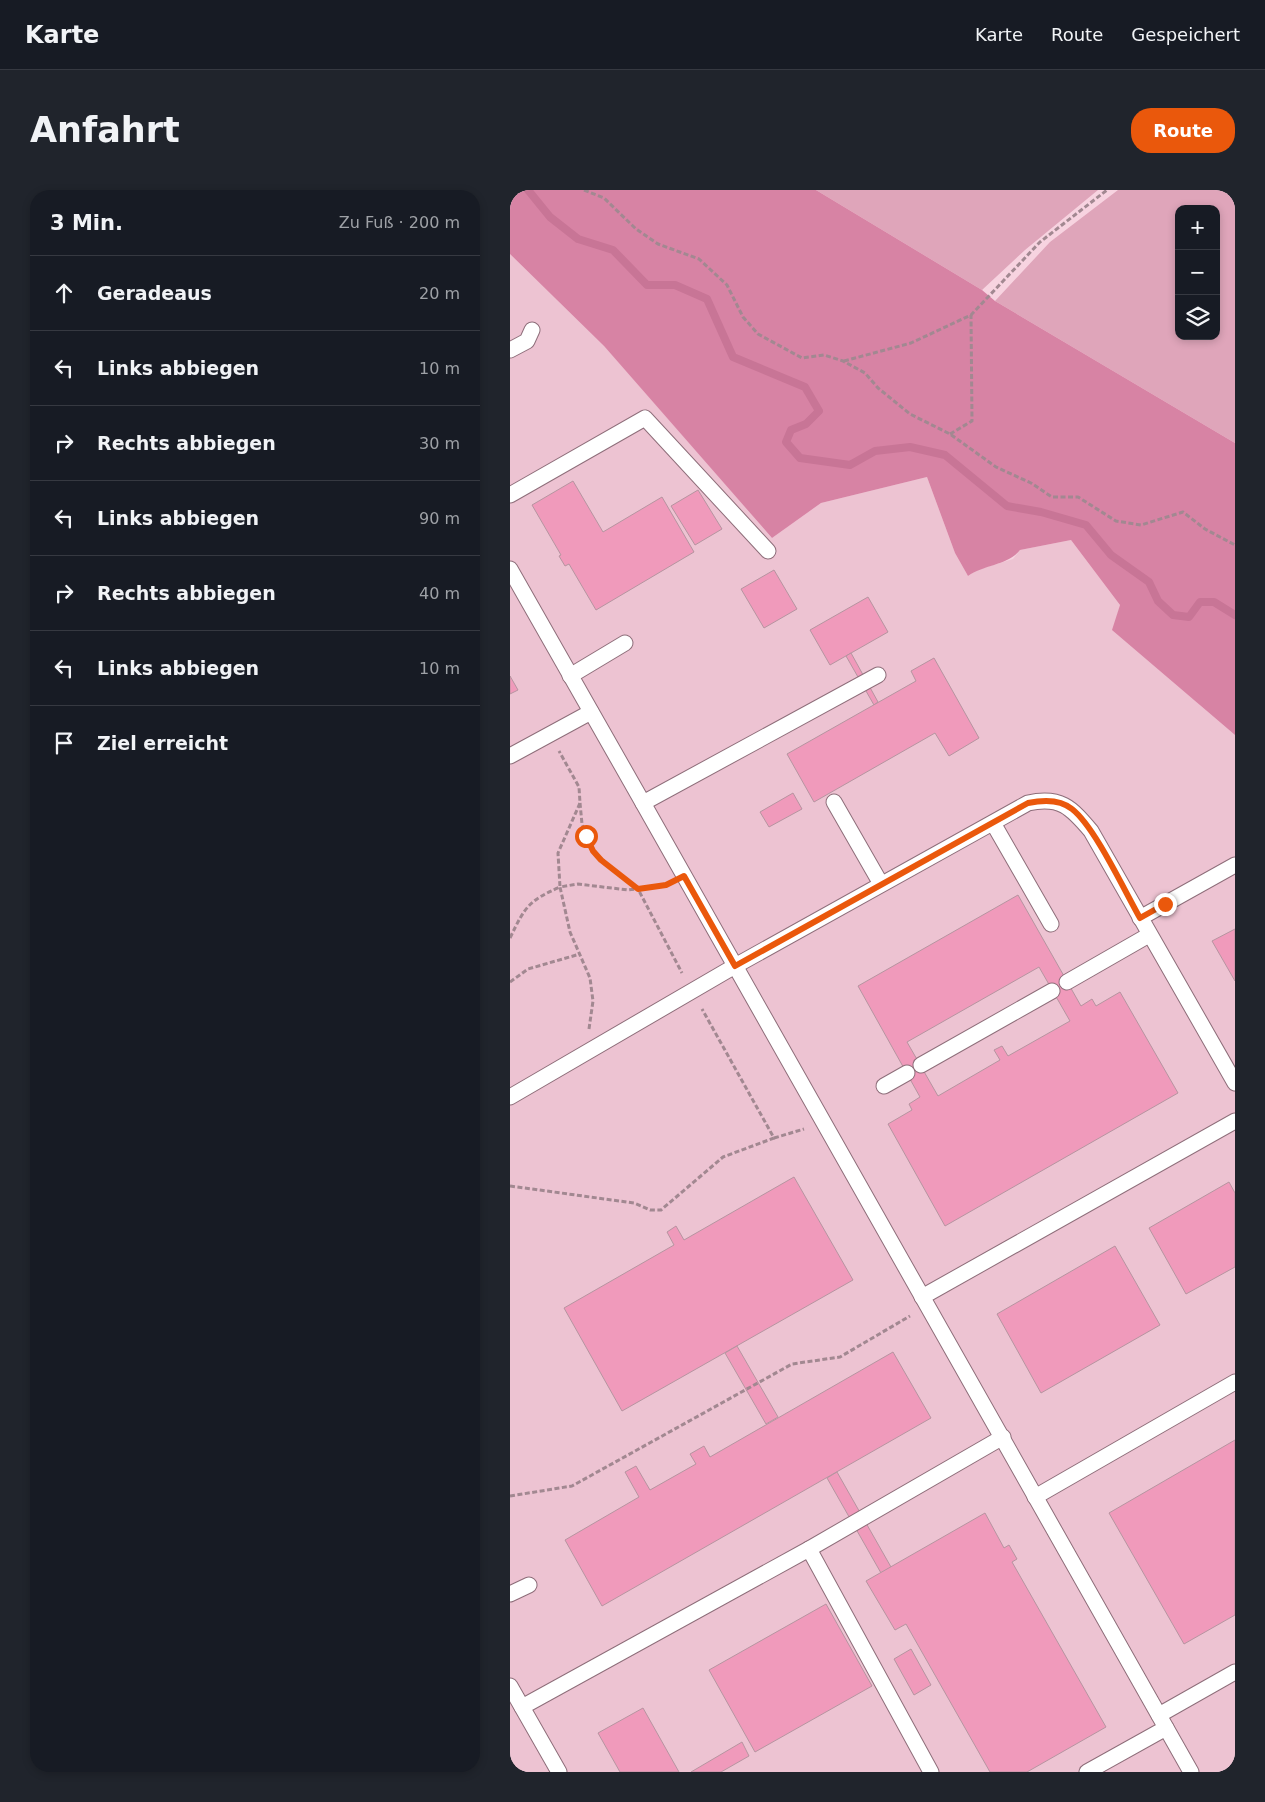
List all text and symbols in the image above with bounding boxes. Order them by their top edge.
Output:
text: Karte [25,21,99,49]
text: Karte [975,24,1023,45]
text: Route [1051,24,1103,45]
text: Gespeichert [1131,24,1240,45]
button: Route [1131,108,1235,153]
text: Anfahrt [30,110,180,150]
map controls [1175,205,1220,340]
button: + [1175,205,1220,250]
text: 3 Min. [50,211,123,235]
text: Zu Fuß · 200 m [339,213,460,232]
button: − [1175,250,1220,295]
icon: ahead [50,279,78,307]
text: Geradeaus [97,282,212,304]
text: 20 m [419,284,460,303]
button: layers [1175,295,1220,340]
icon: left [50,354,78,382]
text: Links abbiegen [97,357,259,379]
text: 10 m [419,359,460,378]
icon: right [50,429,78,457]
text: Rechts abbiegen [97,432,276,454]
text: 30 m [419,434,460,453]
icon: left [50,504,78,532]
text: Links abbiegen [97,507,259,529]
text: 90 m [419,509,460,528]
icon: right [50,579,78,607]
text: Rechts abbiegen [97,582,276,604]
text: 40 m [419,584,460,603]
icon: left [50,654,78,682]
text: Links abbiegen [97,657,259,679]
text: 10 m [419,659,460,678]
icon: arrive [50,729,78,757]
text: Ziel erreicht [97,732,228,754]
route start [575,825,598,848]
route end [1154,893,1177,916]

